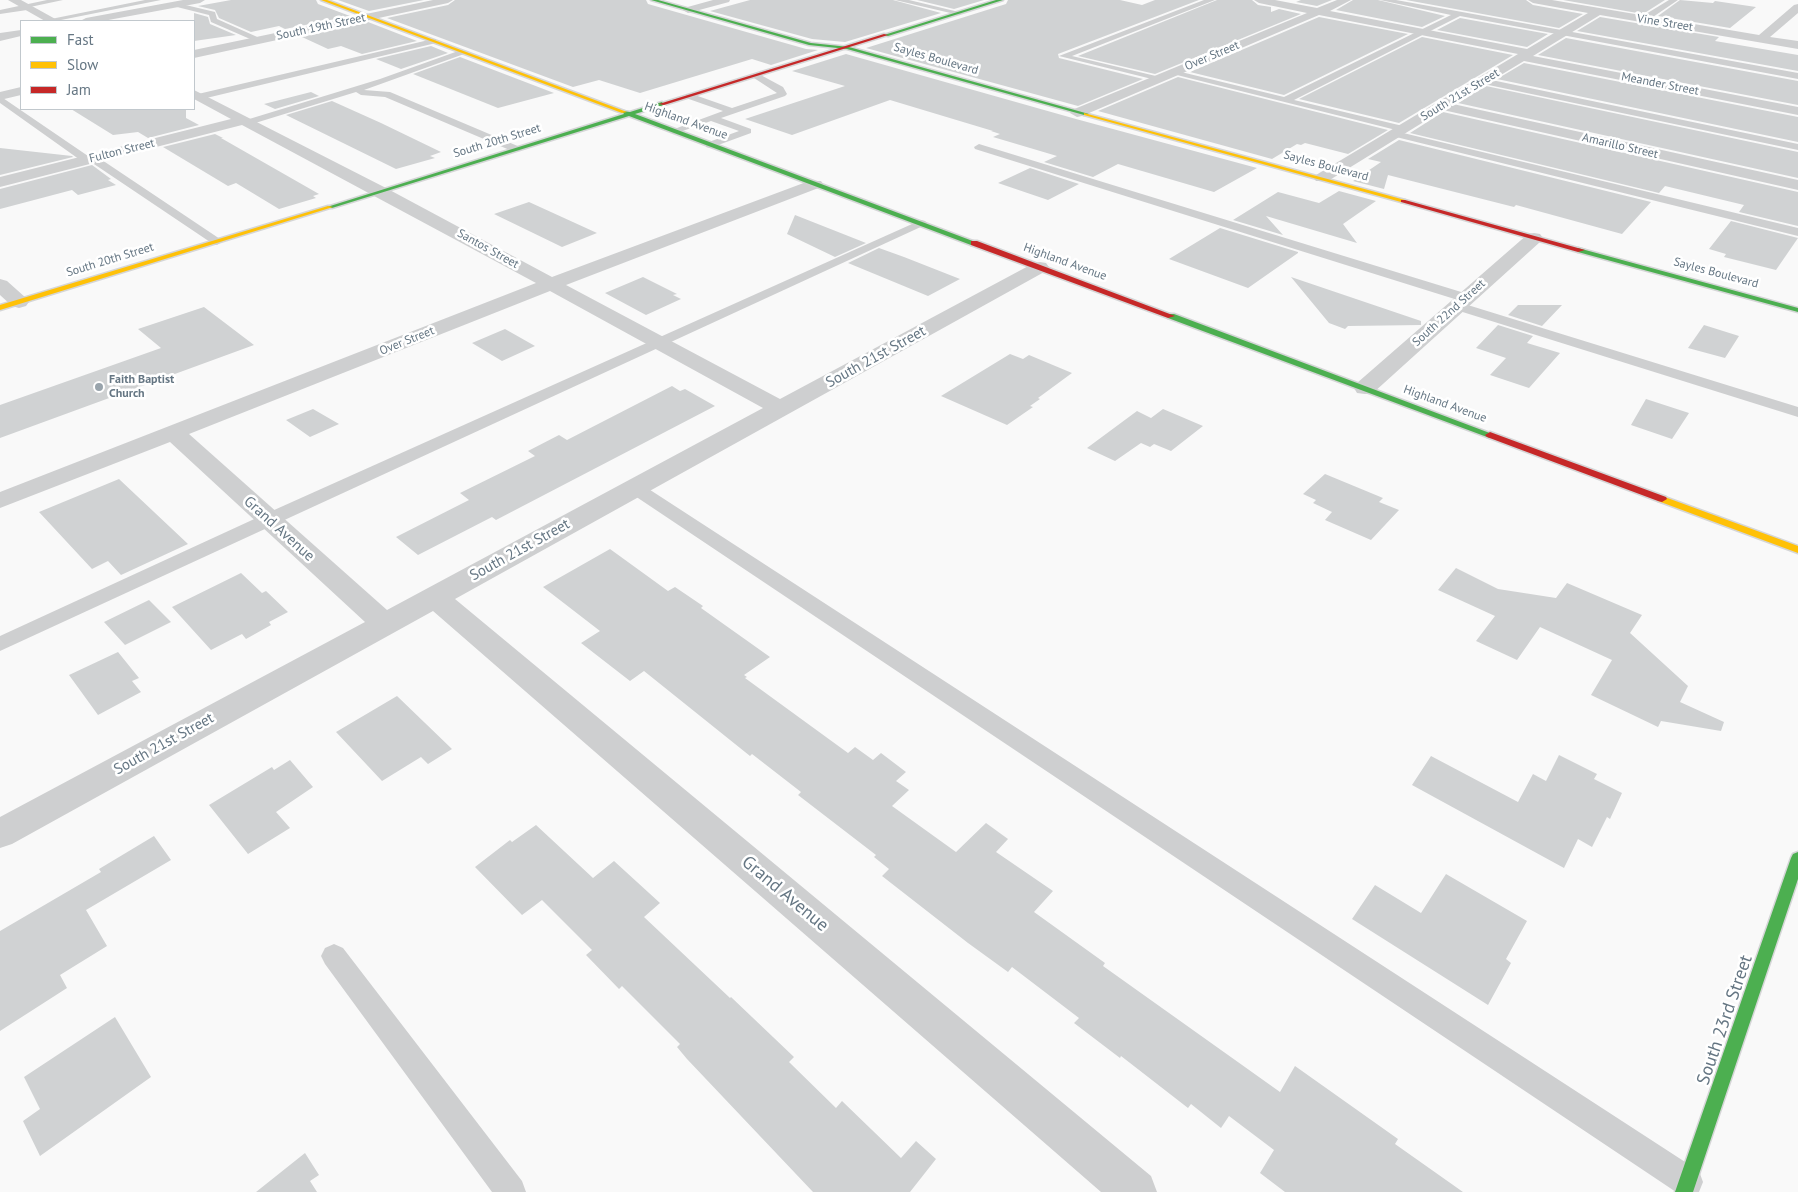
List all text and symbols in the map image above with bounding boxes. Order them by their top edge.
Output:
street label: South 19th Street [275,11,367,43]
street label: Vine Street [1636,11,1694,35]
legend [20,20,195,110]
text: Fast [67,30,94,49]
street label: Over Street [1183,38,1241,74]
street label: Sayles Boulevard [892,40,980,78]
text: Slow [67,55,98,74]
street label: South 21st Street [1418,66,1502,124]
street label: Meander Street [1620,69,1700,99]
text: Jam [67,80,91,99]
street label: Highland Avenue [642,99,730,143]
street label: South 20th Street [452,121,542,161]
street label: Amarillo Street [1581,130,1659,162]
street label: Fulton Street [88,136,156,166]
street label: Sayles Boulevard [1282,148,1370,184]
street label: Santos Street [455,226,521,272]
street label: South 20th Street [65,240,155,280]
street label: Highland Avenue [1021,240,1109,284]
street label: Sayles Boulevard [1672,255,1760,291]
street label: South 22nd Street [1410,277,1488,349]
street label: South 21st Street [823,322,929,392]
street label: Over Street [378,324,436,358]
place label: Faith Baptist Church [109,373,174,401]
marker: Faith Baptist Church [93,381,105,393]
street label: Highland Avenue [1401,382,1489,426]
street label: Grand Avenue [240,493,318,565]
street label: South 21st Street [467,515,573,585]
street label: South 21st Street [111,709,217,779]
street label: Grand Avenue [737,851,833,937]
street label: South 23rd Street [1693,952,1757,1088]

